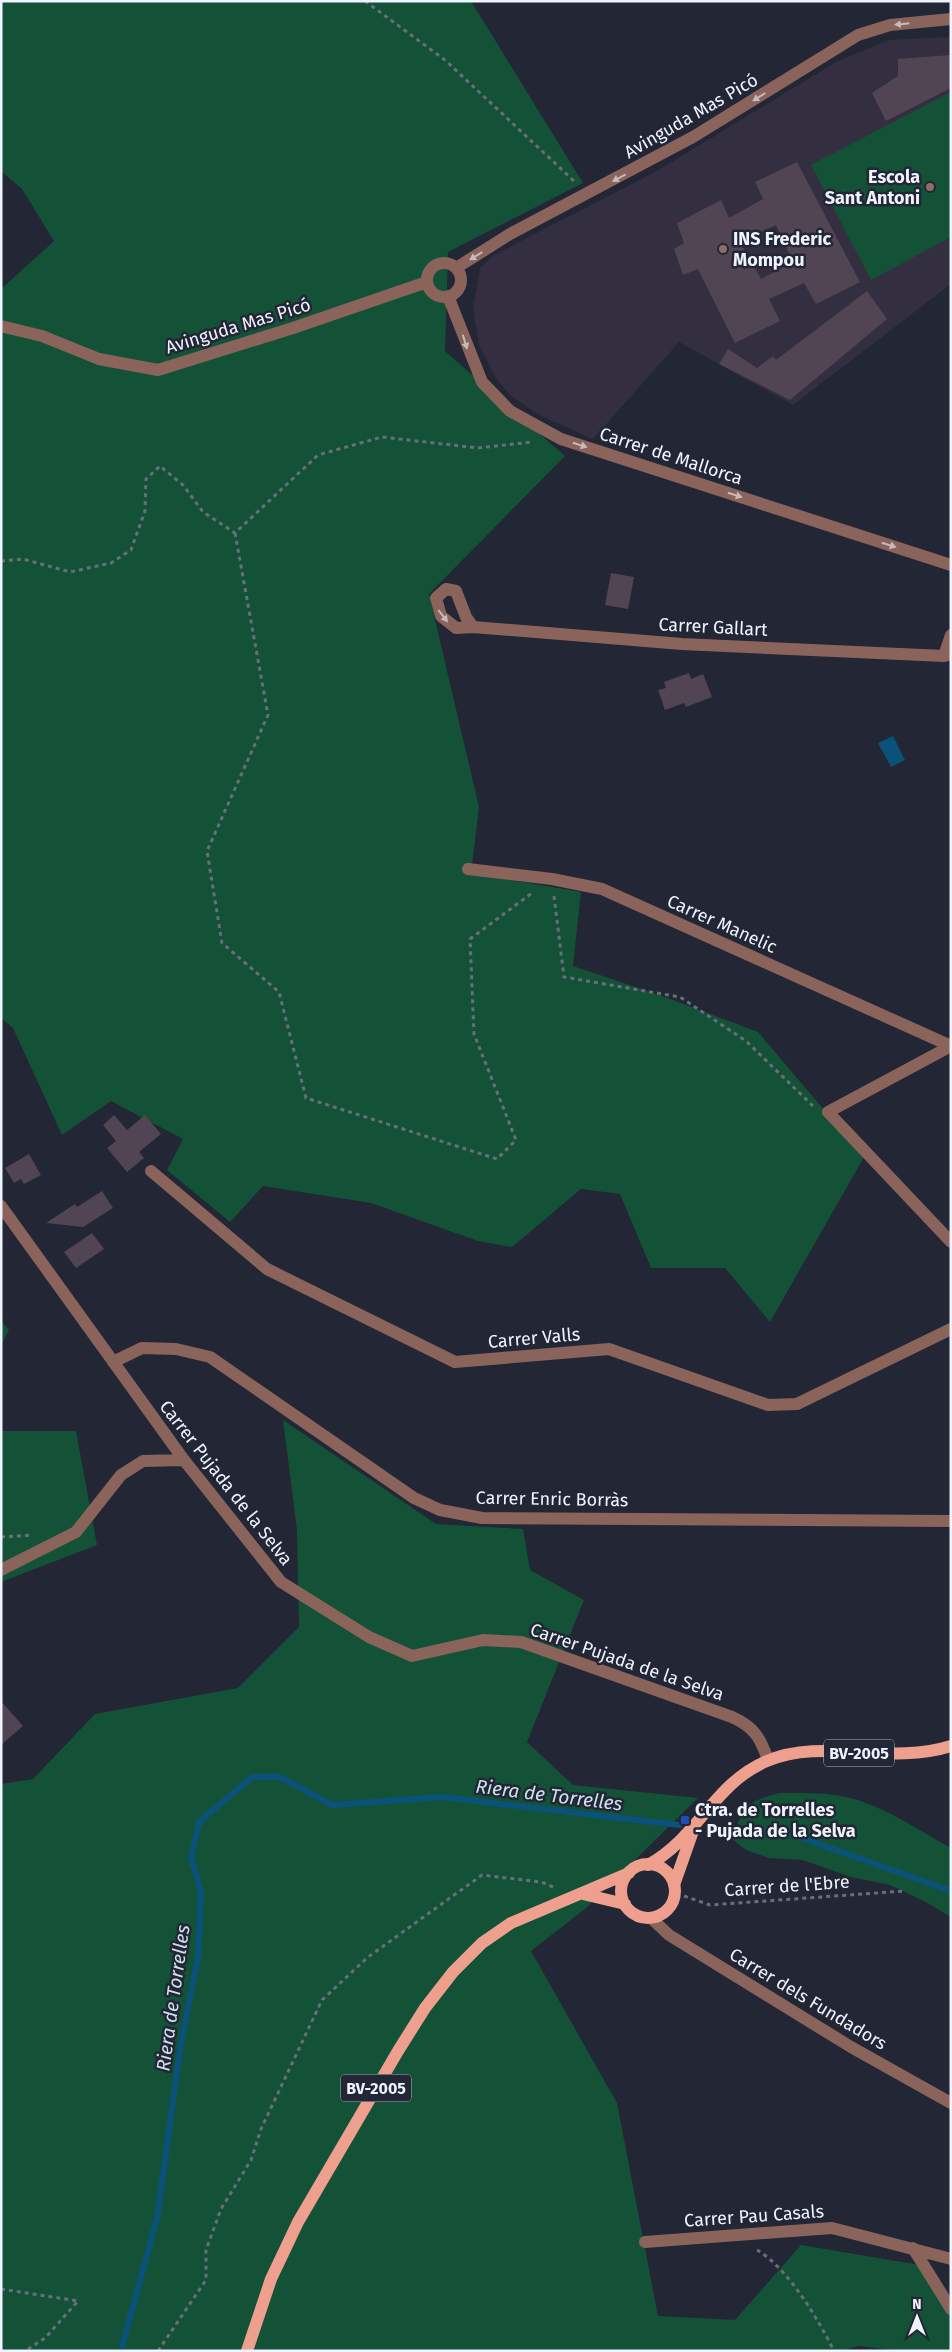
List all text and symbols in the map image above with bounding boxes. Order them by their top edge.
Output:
one-way arrow [894,20,910,28]
street label: Avinguda Mas Picó [620,69,762,163]
one-way arrow [752,92,766,101]
place label: Escola Sant Antoni [825,166,920,209]
one-way arrow [612,174,625,183]
marker: Escola Sant Antoni [924,181,936,193]
place label: INS Frederic Mompou [733,228,832,271]
marker: INS Frederic Mompou [717,243,729,255]
one-way arrow [469,251,482,260]
street label: Avinguda Mas Picó [163,293,313,359]
one-way arrow [461,334,469,349]
street label: Carrer de Mallorca [597,422,745,490]
one-way arrow [573,442,588,449]
one-way arrow [728,491,743,499]
one-way arrow [882,542,897,550]
one-way arrow [438,610,449,623]
street label: Carrer Gallart [658,613,769,641]
street label: Carrer Manelic [664,890,781,958]
street label: Carrer Valls [487,1323,581,1353]
street label: Carrer Pujada de la Selva [155,1396,297,1570]
street label: Carrer Enric Borràs [475,1487,629,1511]
street label: Carrer Pujada de la Selva [527,1618,727,1706]
road number: BV-2005 [824,1740,894,1766]
water label: Riera de Torrelles [474,1775,624,1815]
place label: Ctra. de Torrelles - Pujada de la Selva [695,1799,856,1842]
marker: Ctra. de Torrelles - Pujada de la Selva [679,1814,691,1826]
street label: Carrer de l'Ebre [724,1871,850,1901]
water label: Riera de Torrelles [151,1923,195,2073]
street label: Carrer dels Fundadors [725,1943,891,2055]
road number: BV-2005 [341,2074,411,2102]
street label: Carrer Pau Casals [683,2200,825,2232]
north arrow [892,2292,942,2342]
text: N [912,2296,922,2313]

